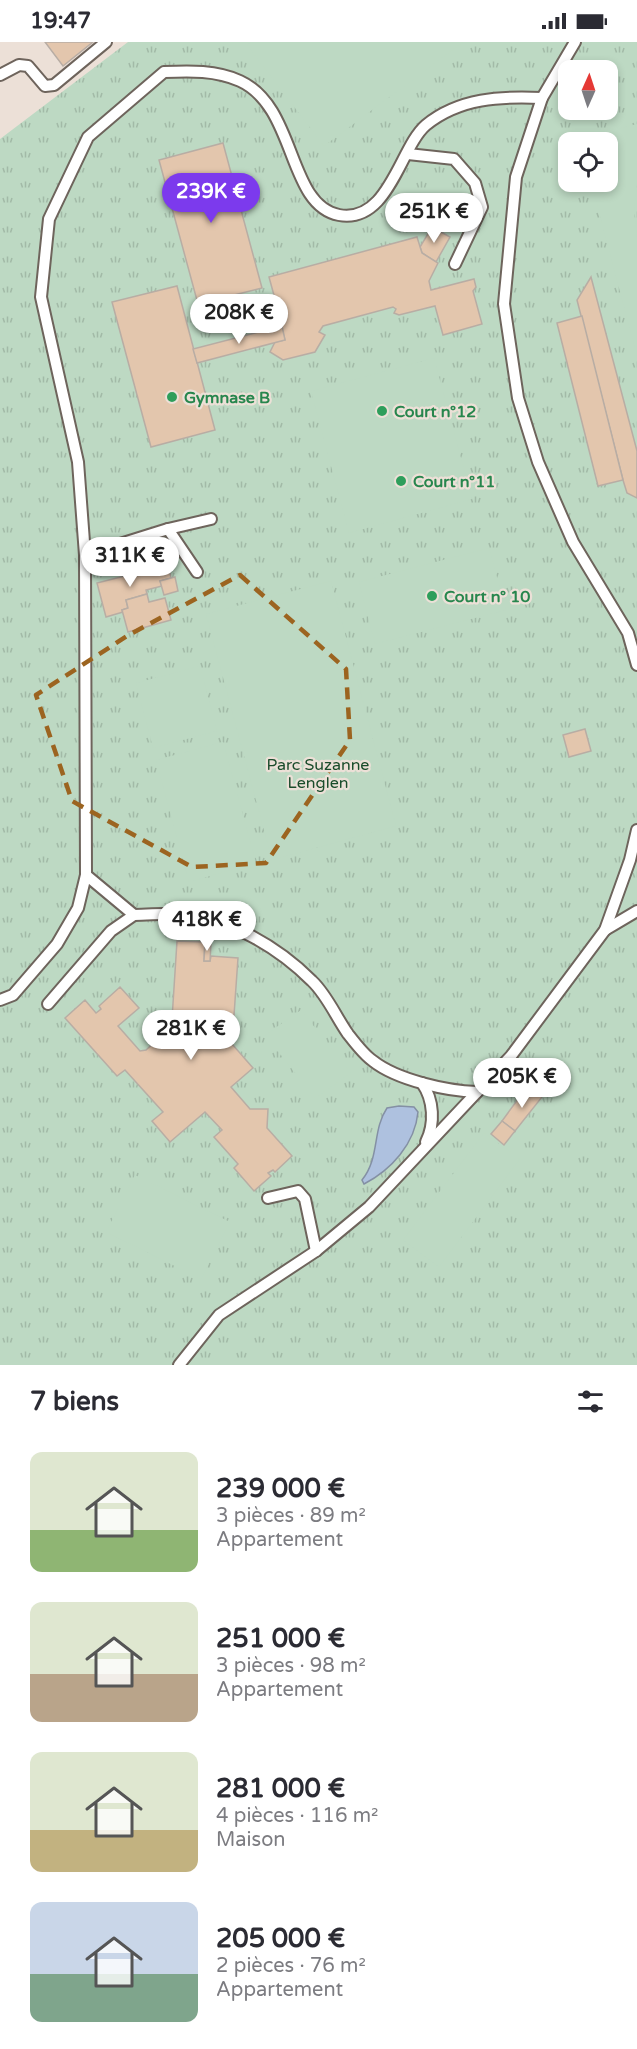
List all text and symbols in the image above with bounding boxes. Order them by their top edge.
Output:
text: 19:47 [30,8,91,34]
north arrow [558,60,618,120]
map controls [558,60,618,192]
button: locate [558,132,618,192]
pin: 239K € [162,173,260,224]
text: 239K € [176,180,246,204]
pin: 251K € [385,193,483,244]
text: 251K € [399,200,469,224]
pin: 208K € [190,294,288,345]
text: 208K € [204,301,274,325]
place label: Gymnase B [184,388,270,408]
marker: Gymnase B [165,390,179,404]
place label: Court n°12 [394,402,476,422]
marker: Court n°12 [375,404,389,418]
place label: Court n°11 [413,472,495,492]
marker: Court n°11 [394,474,408,488]
pin: 311K € [81,537,179,588]
text: 311K € [95,544,165,568]
place label: Court n° 10 [444,587,530,607]
marker: Court n° 10 [425,589,439,603]
park label: Parc Suzanne Lenglen [267,755,369,793]
pin: 418K € [158,901,256,952]
text: 418K € [172,908,242,932]
pin: 281K € [142,1010,240,1061]
text: 281K € [156,1017,226,1041]
pin: 205K € [473,1058,571,1109]
text: 205K € [487,1065,557,1089]
icon: filters [574,1385,607,1418]
text: 7 biens [30,1386,119,1417]
text: 239 000 € [216,1473,345,1504]
icon: home [78,1476,150,1548]
text: 3 pièces · 89 m² [216,1504,366,1528]
text: Appartement [216,1528,343,1552]
text: 251 000 € [216,1623,345,1654]
icon: home [78,1626,150,1698]
text: 3 pièces · 98 m² [216,1654,366,1678]
text: Appartement [216,1678,343,1702]
text: 281 000 € [216,1773,345,1804]
icon: home [78,1776,150,1848]
text: 4 pièces · 116 m² [216,1804,378,1828]
text: Maison [216,1828,285,1852]
text: 205 000 € [216,1923,345,1954]
icon: home [78,1926,150,1998]
text: 2 pièces · 76 m² [216,1954,366,1978]
text: Appartement [216,1978,343,2002]

